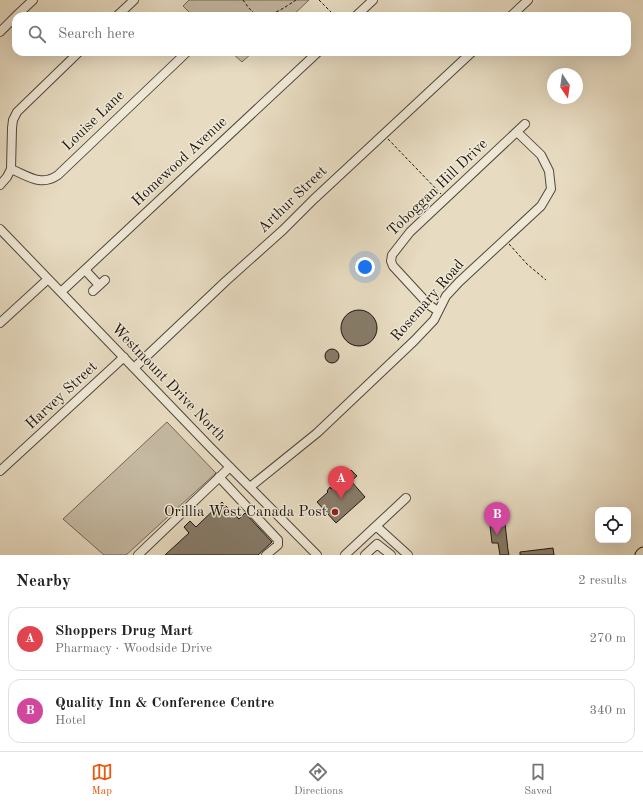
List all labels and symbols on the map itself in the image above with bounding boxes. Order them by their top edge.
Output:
north arrow [547,68,583,104]
street label: Louise Lane [60,88,128,154]
street label: Homewood Avenue [130,114,230,210]
street label: Toboggan Hill Drive [385,137,491,239]
street label: Arthur Street [256,164,330,236]
your location [355,257,375,277]
street label: Rosemary Road [389,257,467,345]
street label: Westmount Drive North [108,321,228,445]
street label: Harvey Street [23,359,101,433]
pin: A [328,466,354,499]
pin: B [484,502,510,535]
place label: Orillia West Canada Post [164,505,327,520]
marker: Orillia West Canada Post [330,507,340,517]

